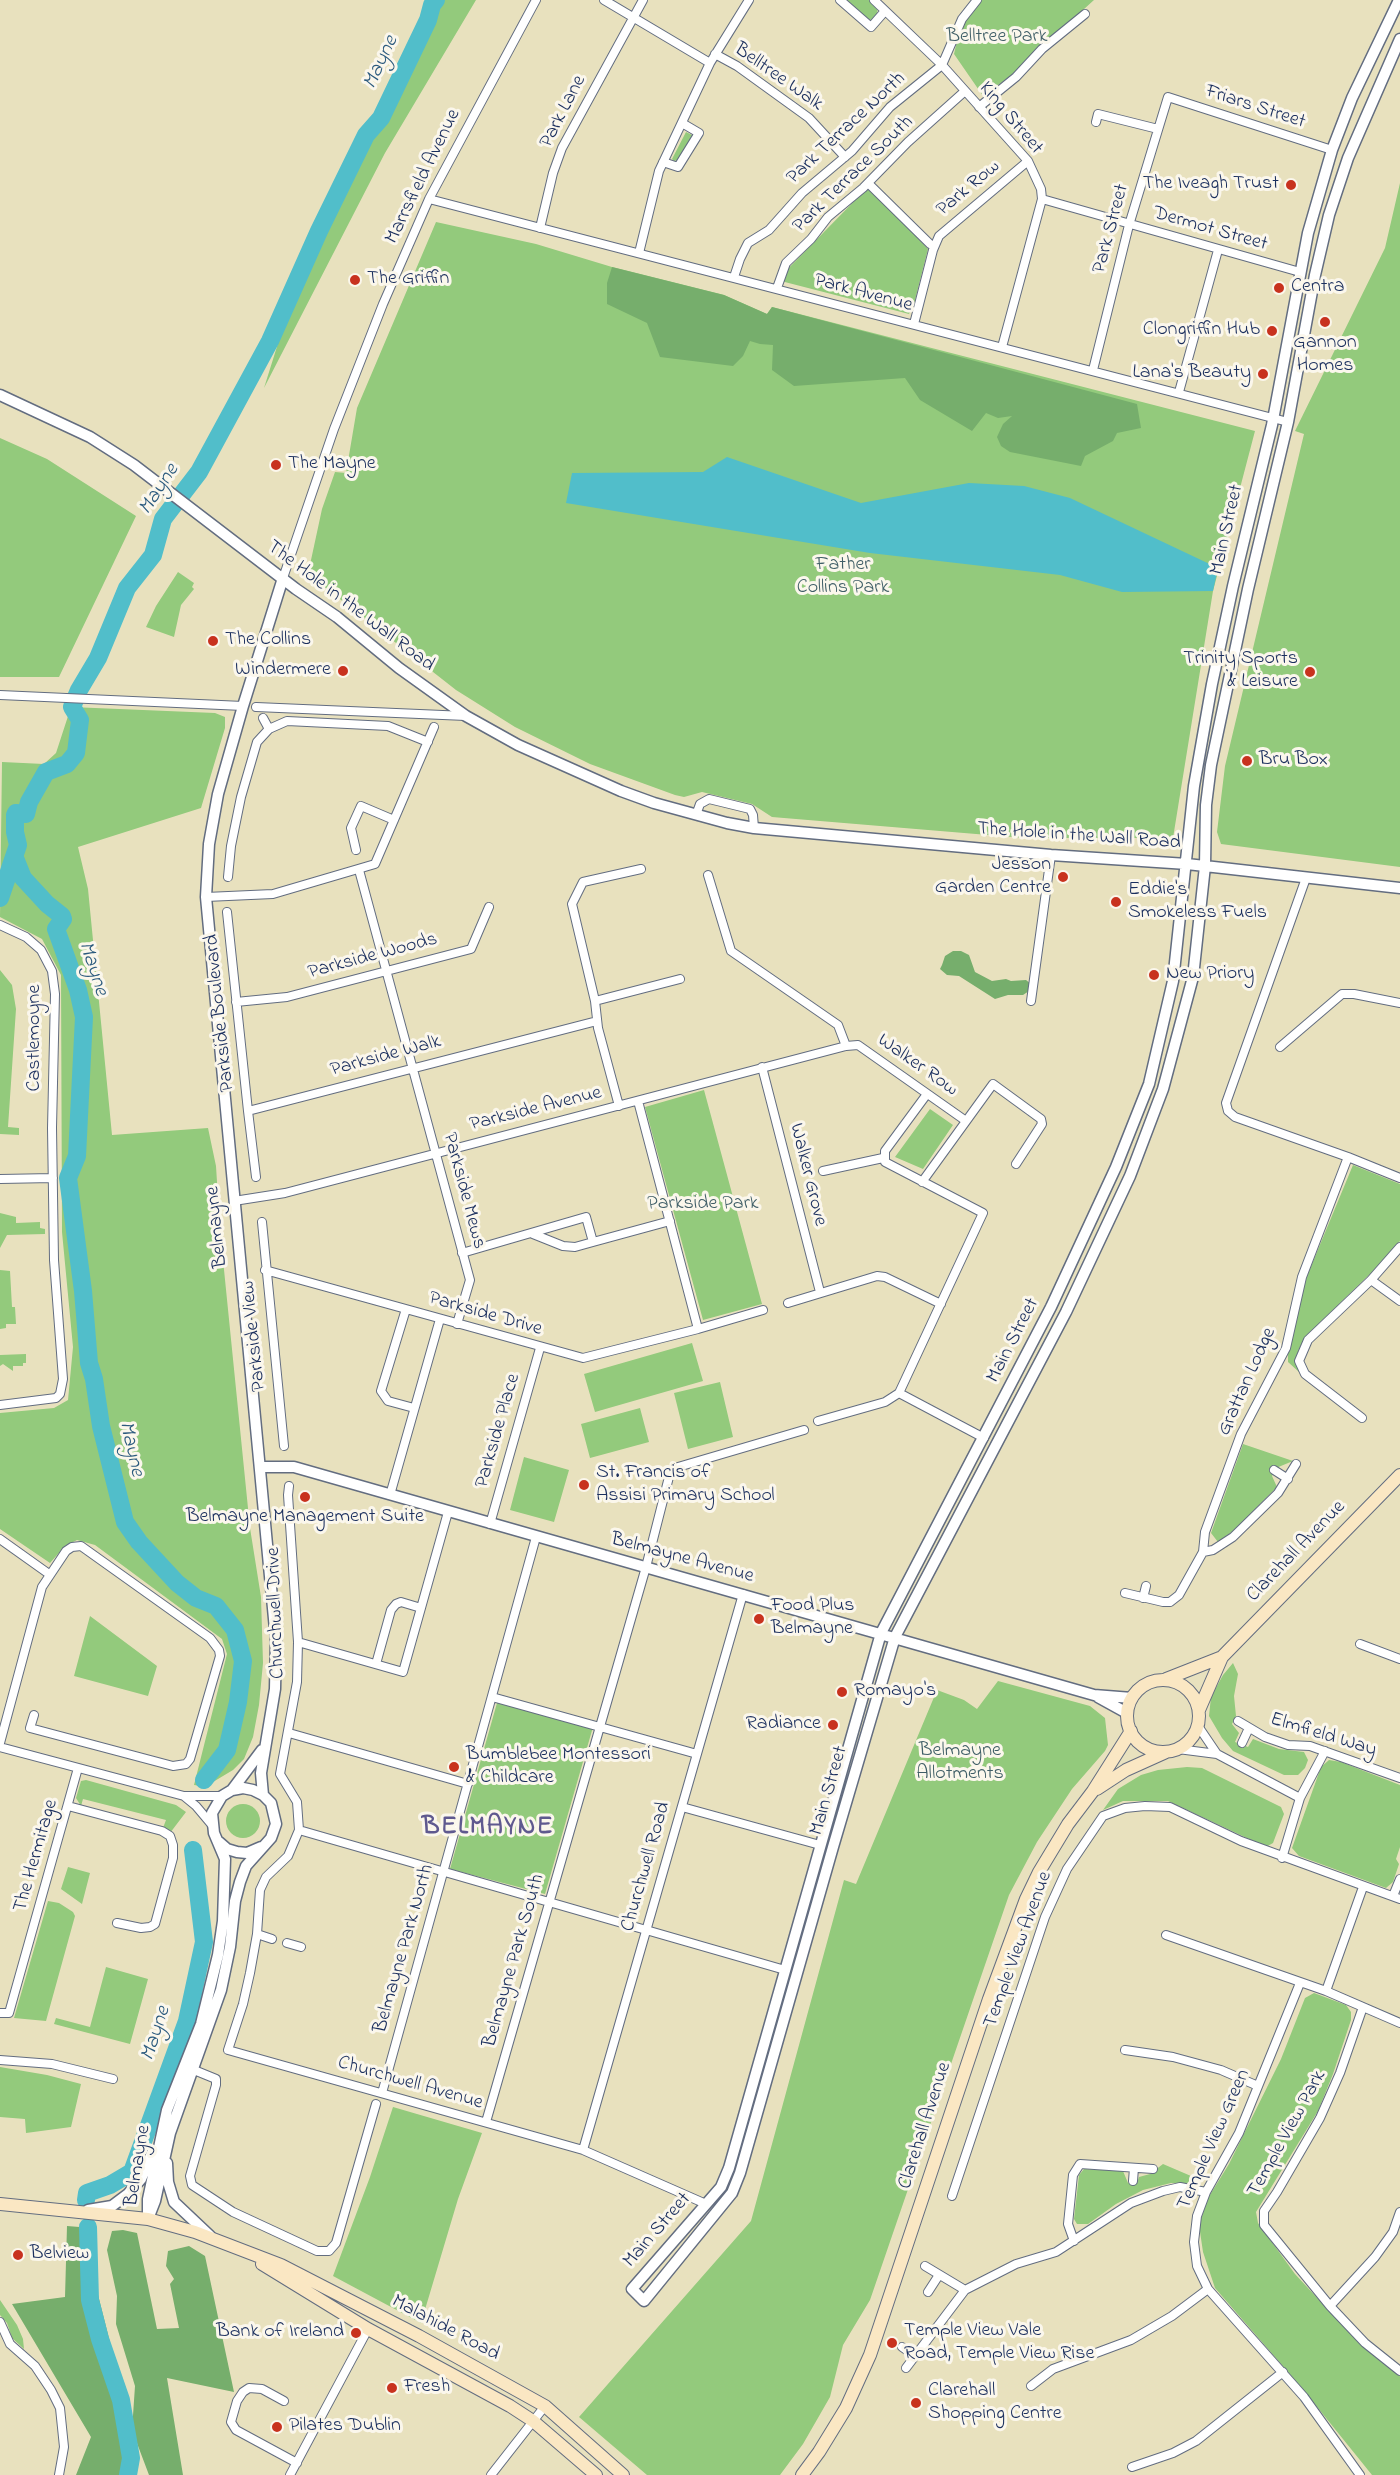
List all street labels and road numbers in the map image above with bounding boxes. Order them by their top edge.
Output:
street label: Belltree Walk [729,39,827,117]
street label: Park Terrace North [783,68,911,190]
street label: Park Lane [536,72,592,152]
street label: King Street [973,78,1047,160]
street label: Friars Street [1202,81,1308,135]
street label: Marrsfield Avenue [381,106,467,248]
street label: Park Terrace South [789,111,919,239]
street label: Park Row [932,155,1006,223]
street label: Park Street [1089,182,1135,276]
street label: Dermot Street [1150,202,1270,258]
street label: Park Avenue [811,269,915,319]
street label: Main Street [1206,483,1250,577]
street label: The Hole in the Wall Road [261,536,439,678]
street label: The Hole in the Wall Road [977,818,1181,856]
street label: Parkside Woods [306,928,440,986]
street label: Parkside Boulevard [201,933,241,1093]
street label: Castlemoyne [24,985,48,1091]
street label: Walker Row [872,1029,962,1103]
street label: Parkside Walk [328,1031,444,1083]
street label: Parkside Avenue [468,1082,604,1138]
street label: Walker Grove [783,1121,831,1229]
street label: Parkside Mews [436,1130,490,1252]
street label: Belmayne [202,1185,234,1269]
street label: Parkside View [237,1279,273,1393]
street label: Parkside Drive [426,1287,544,1343]
street label: Main Street [982,1295,1046,1387]
street label: Grattan Lodge [1214,1324,1282,1440]
street label: Parkside Place [471,1371,527,1491]
street label: Clarehall Avenue [1242,1496,1352,1608]
street label: Belmayne Avenue [608,1528,756,1590]
street label: Churchwell Drive [263,1547,291,1679]
street label: Elmfield Way [1267,1708,1379,1764]
street label: Main Street [806,1744,854,1838]
street label: The Hermitage [9,1797,65,1915]
street label: Churchwell Road [617,1799,677,1935]
street label: Belmayne Park North [369,1862,441,2036]
street label: Temple View Avenue [980,1869,1058,2031]
street label: Belmayne Park South [479,1872,551,2050]
street label: Churchwell Avenue [335,2052,485,2116]
street label: Clarehall Avenue [894,2059,958,2193]
street label: Temple View Green [1173,2066,1257,2214]
street label: Temple View Park [1243,2067,1333,2201]
street label: Belmayne [121,2124,157,2208]
street label: Main Street [619,2188,697,2274]
street label: Malahide Road [387,2290,503,2368]

